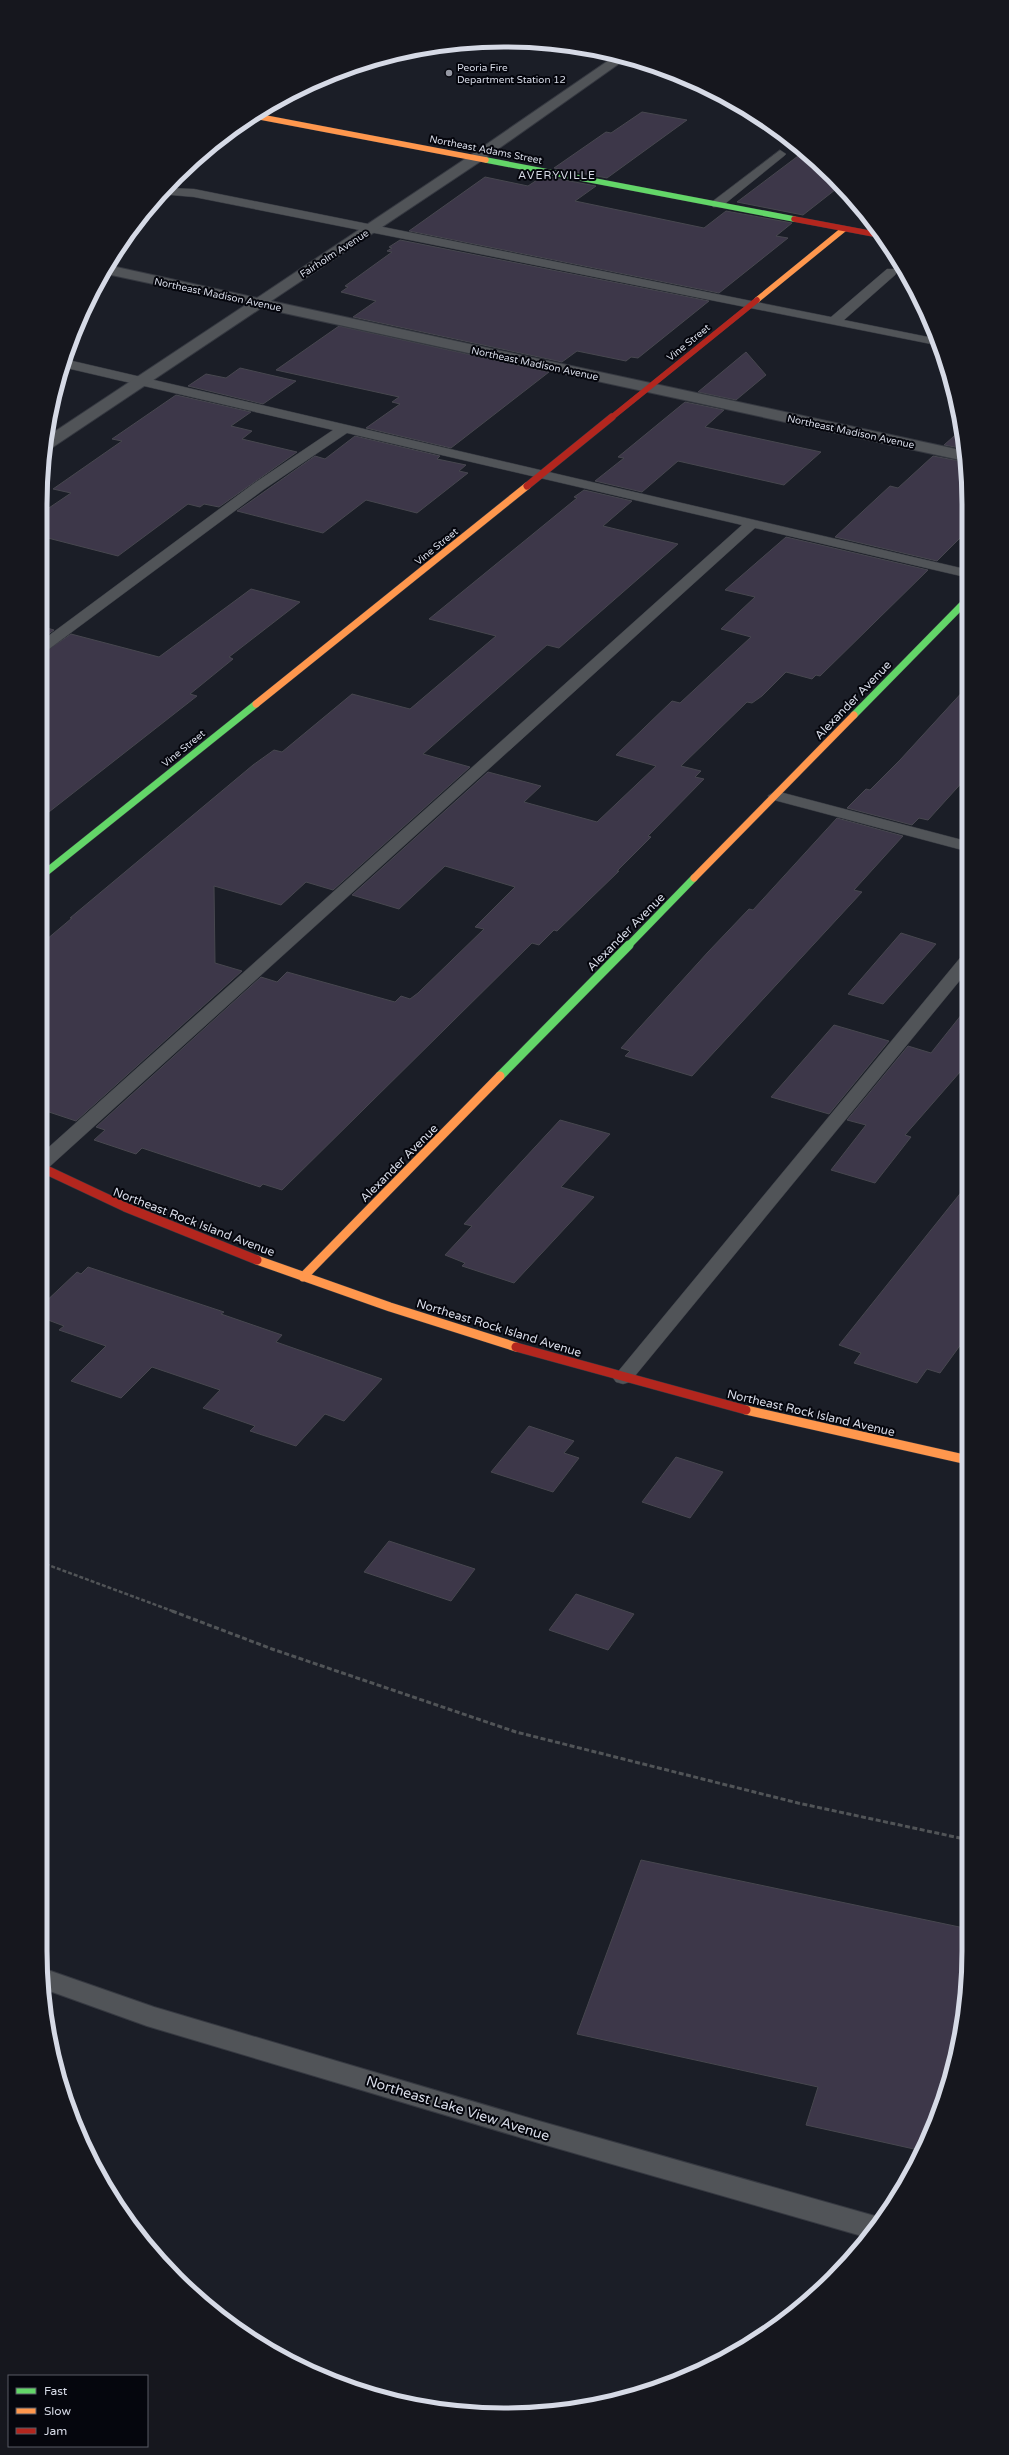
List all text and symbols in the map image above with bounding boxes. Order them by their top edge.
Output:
place label: Peoria Fire Department Station 12 [457,62,566,86]
marker: Peoria Fire Department Station 12 [444,68,454,78]
street label: Northeast Adams Street [428,133,543,167]
district label: AVERYVILLE [518,169,596,182]
street label: Fairholm Avenue [298,227,371,281]
street label: Northeast Madison Avenue [153,276,283,314]
street label: Vine Street [665,322,713,364]
street label: Northeast Madison Avenue [470,345,600,383]
street label: Northeast Madison Avenue [786,413,916,451]
street label: Vine Street [413,526,461,568]
street label: Alexander Avenue [812,658,894,742]
street label: Vine Street [160,728,208,770]
street label: Alexander Avenue [584,890,668,974]
street label: Alexander Avenue [357,1121,441,1205]
street label: Northeast Rock Island Avenue [111,1185,277,1259]
street label: Northeast Rock Island Avenue [415,1296,583,1360]
street label: Northeast Rock Island Avenue [726,1387,896,1439]
street label: Northeast Lake View Avenue [364,2072,552,2145]
legend [8,2375,148,2447]
text: Fast [44,2384,68,2398]
text: Slow [44,2404,71,2418]
text: Jam [44,2424,67,2438]

